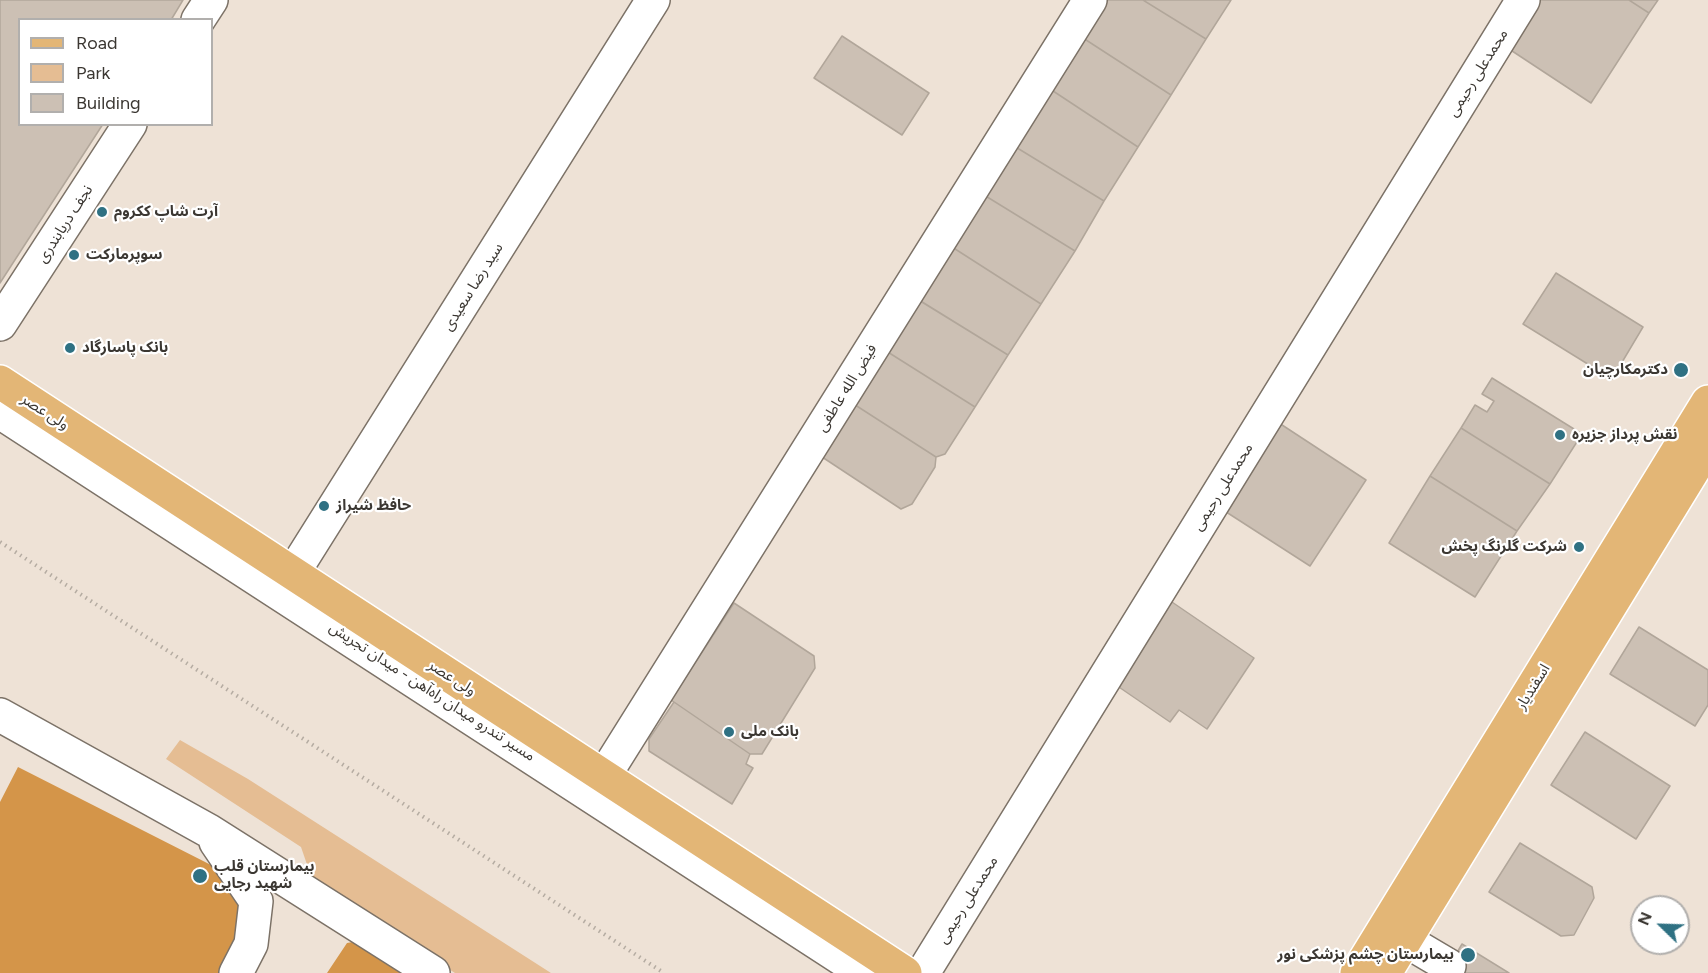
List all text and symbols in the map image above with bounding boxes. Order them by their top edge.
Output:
legend [18,18,213,126]
street label: محمدعلی رحیمی [1444,26,1512,120]
text: Road [76,32,117,54]
text: Park [76,62,110,84]
text: Building [76,92,141,114]
street label: نجف دریابندری [33,182,97,266]
place label: آرت شاپ ککروم [114,203,218,221]
marker: آرت شاپ ککروم [95,205,109,219]
street label: سید رضا سعیدی [439,240,507,334]
place label: سوپرمارکت [86,246,163,264]
marker: سوپرمارکت [67,248,81,262]
place label: بانک پاسارگاد [82,339,168,357]
marker: بانک پاسارگاد [63,341,77,355]
street label: فیض الله عاطفی [813,341,881,435]
place label: دكترمكارچيان [1583,361,1668,379]
marker: دكترمكارچيان [1672,361,1690,379]
street label: ولی عصر [18,390,72,434]
place label: نقش پرداز جزیره [1572,426,1677,444]
marker: نقش پرداز جزیره [1553,428,1567,442]
street label: محمدعلی رحیمی [1189,440,1257,534]
place label: حافظ شیراز [336,497,411,515]
marker: حافظ شیراز [317,499,331,513]
place label: شرکت گلرنگ پخش [1441,538,1567,556]
marker: شرکت گلرنگ پخش [1572,540,1586,554]
street label: مسیر تندرو میدان راه‌آهن - میدان تجریش [326,619,538,765]
street label: ولی عصر [425,656,479,700]
street label: اسفندیار [1512,661,1554,713]
place label: بانک ملی [741,723,799,741]
marker: بانک ملی [722,725,736,739]
street label: محمدعلی رحیمی [934,853,1002,947]
place label: بیمارستان قلب شهید رجایی [214,858,314,893]
marker: بیمارستان قلب شهید رجایی [191,867,209,885]
north arrow [1630,895,1690,955]
text: N [1634,909,1656,928]
place label: بیمارستان چشم پزشکی نور [1277,946,1454,964]
marker: بیمارستان چشم پزشکی نور [1459,946,1477,964]

